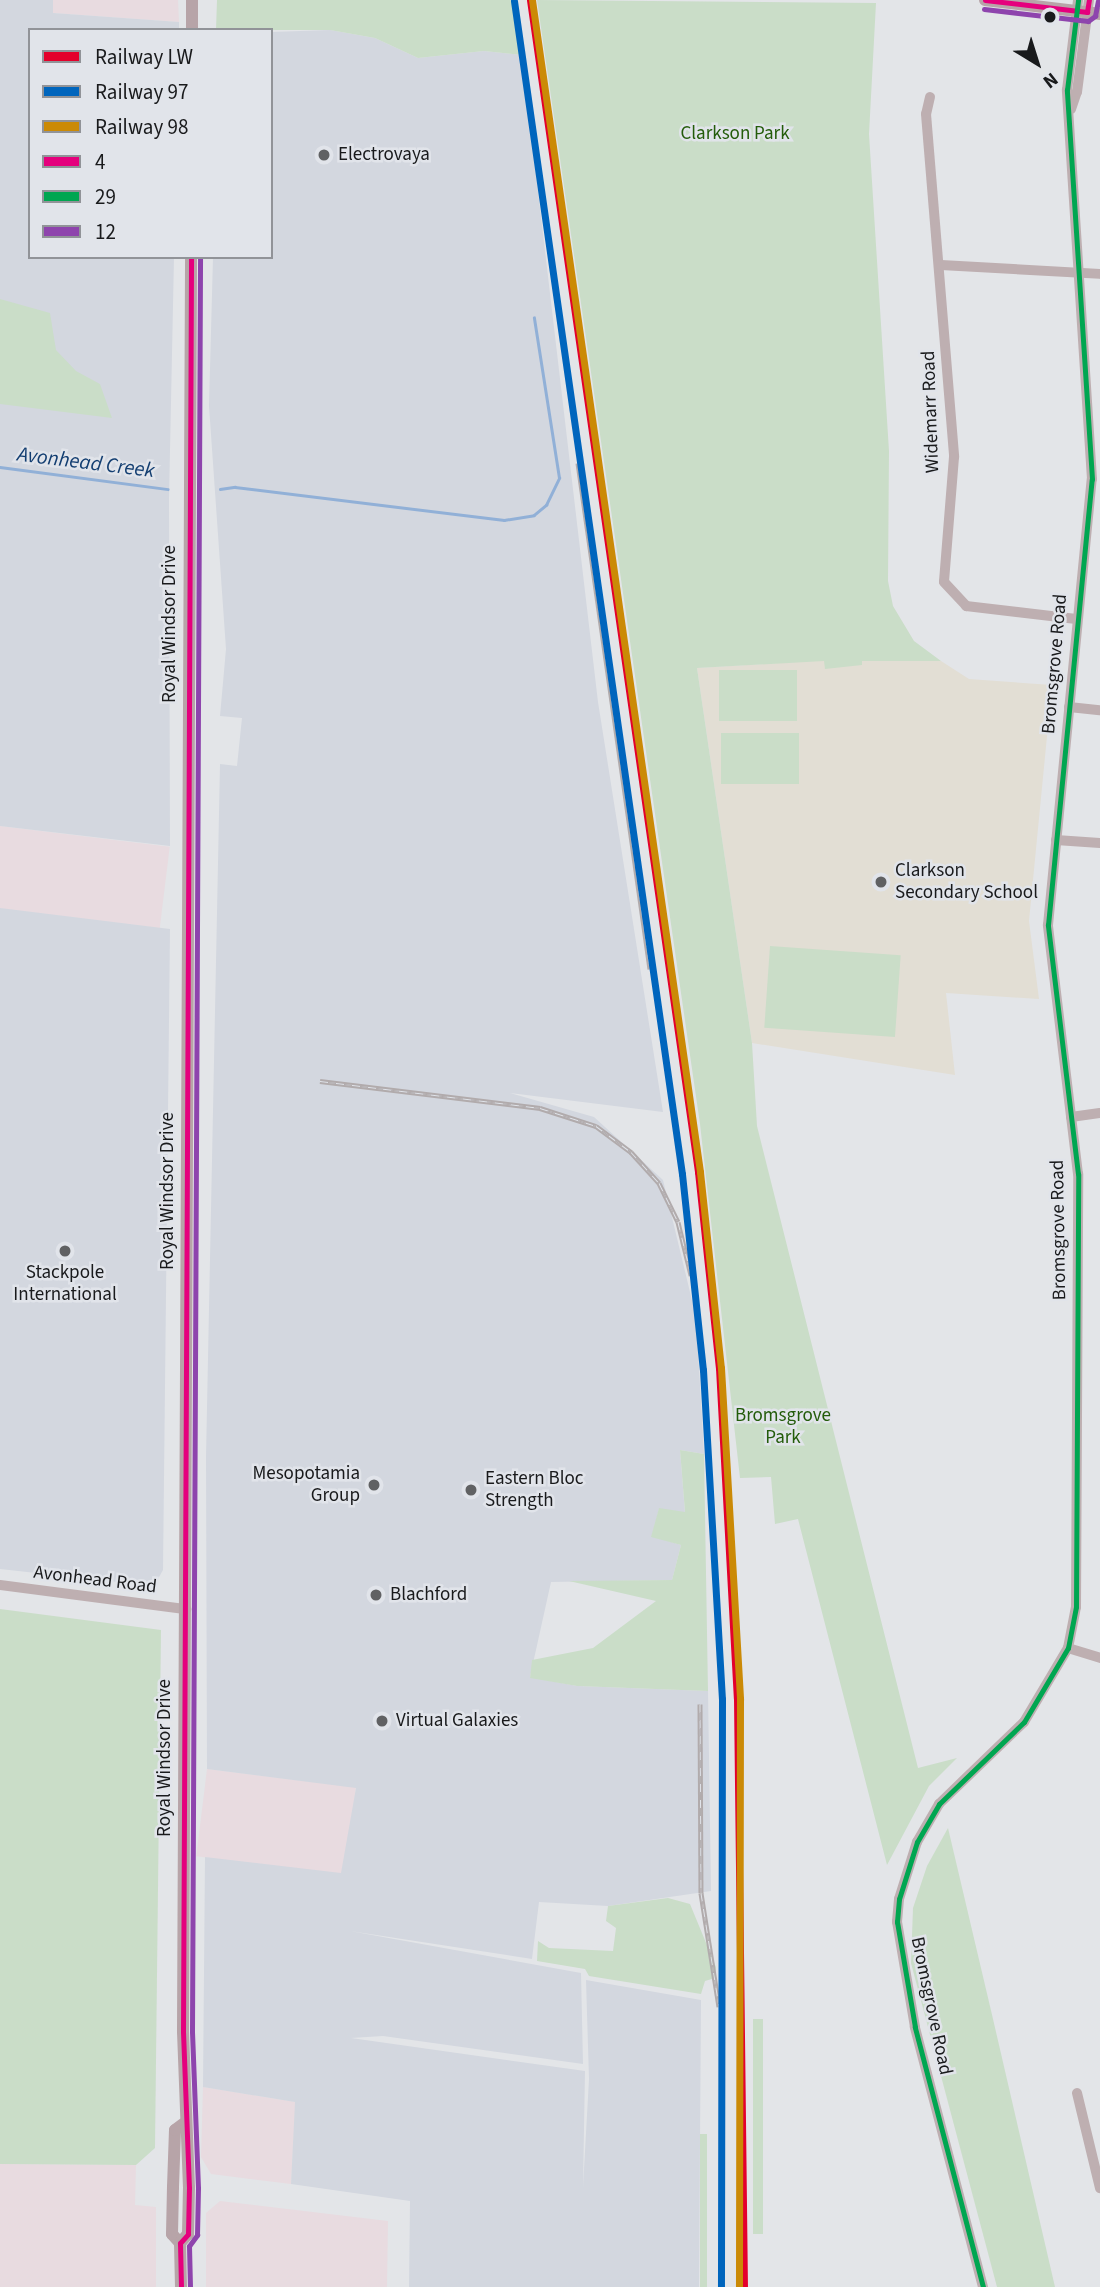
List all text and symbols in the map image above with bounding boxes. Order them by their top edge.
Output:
unlabelled marker [1043,10,1057,24]
legend [28,28,273,259]
north arrow [1002,28,1072,98]
text: Railway LW [95,42,193,72]
text: N [1037,65,1064,94]
text: Railway 97 [95,77,188,107]
text: Railway 98 [95,112,188,142]
park label: Clarkson Park [680,123,790,145]
place label: Electrovaya [338,144,430,166]
text: 4 [95,147,105,177]
marker: Electrovaya [316,147,332,163]
text: 29 [95,182,116,212]
text: 12 [95,217,116,247]
street label: Widemarr Road [917,350,945,474]
water label: Avonhead Creek [16,441,156,483]
street label: Royal Windsor Drive [159,545,181,703]
street label: Bromsgrove Road [1038,593,1072,735]
place label: Clarkson Secondary School [895,860,1038,904]
marker: Clarkson Secondary School [873,874,889,890]
street label: Royal Windsor Drive [157,1112,179,1270]
street label: Bromsgrove Road [1046,1160,1072,1300]
marker: Stackpole International [57,1243,73,1259]
place label: Stackpole International [13,1262,117,1306]
park label: Bromsgrove Park [735,1405,831,1449]
place label: Mesopotamia Group [252,1463,360,1507]
place label: Eastern Bloc Strength [485,1468,584,1512]
marker: Mesopotamia Group [366,1477,382,1493]
marker: Eastern Bloc Strength [463,1482,479,1498]
street label: Avonhead Road [32,1561,158,1599]
place label: Blachford [390,1584,467,1606]
marker: Blachford [368,1587,384,1603]
street label: Royal Windsor Drive [154,1679,176,1837]
place label: Virtual Galaxies [396,1710,518,1732]
marker: Virtual Galaxies [374,1713,390,1729]
street label: Bromsgrove Road [905,1935,957,2077]

